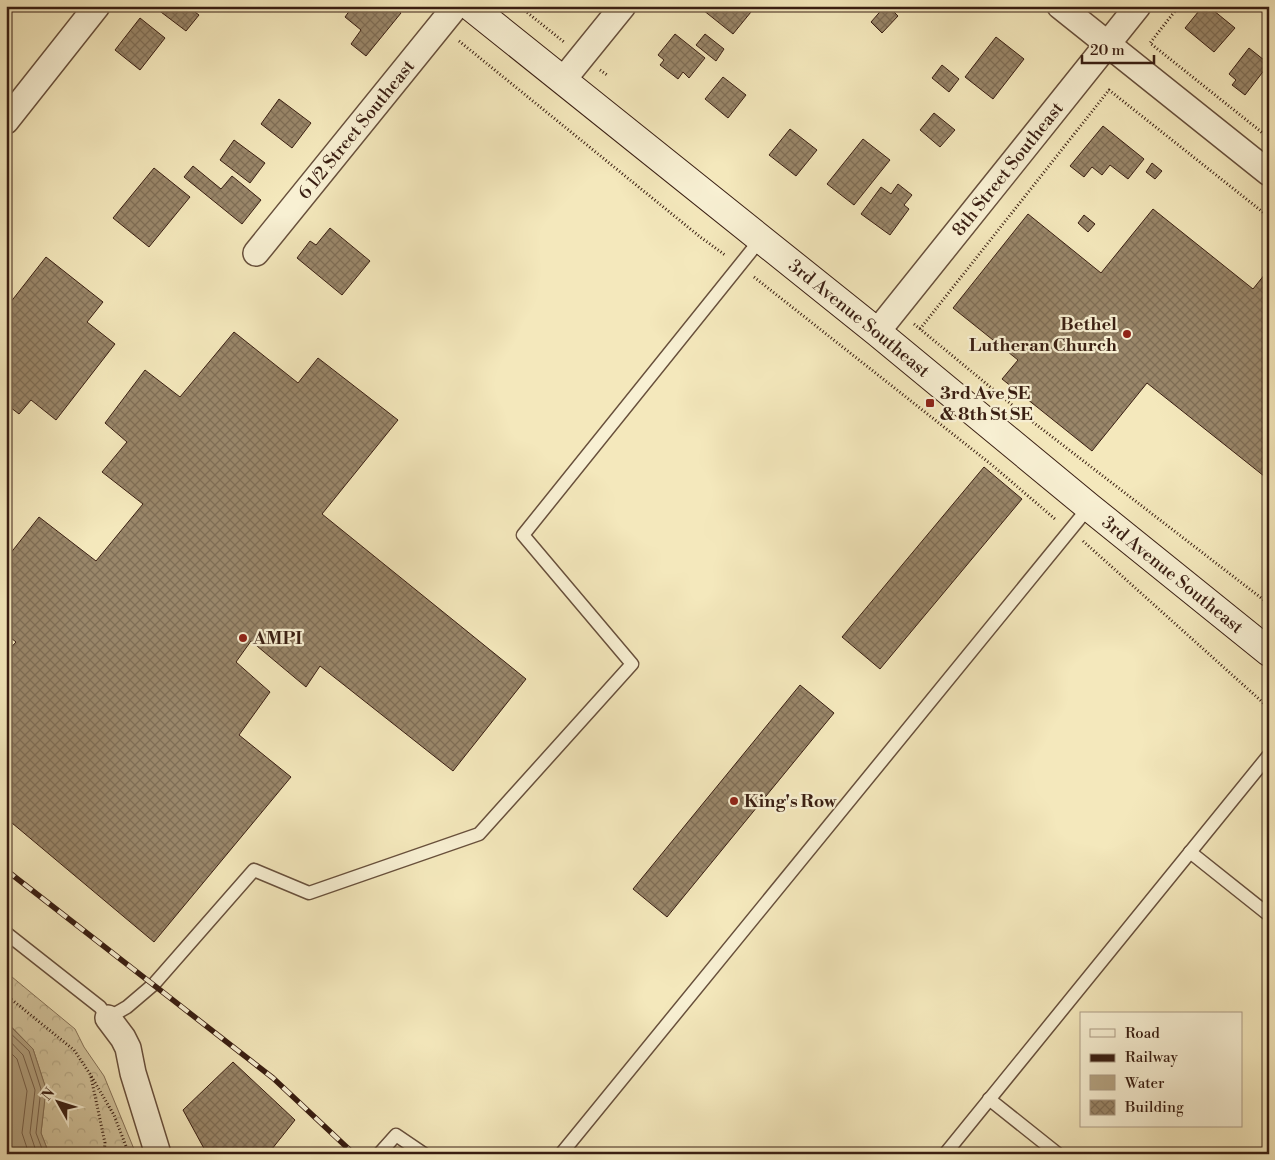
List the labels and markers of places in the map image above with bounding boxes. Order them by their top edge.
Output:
place label: Bethel Lutheran Church [969,313,1117,357]
marker: Bethel Lutheran Church [1121,328,1133,340]
place label: 3rd Ave SE & 8th St SE [940,382,1033,426]
marker: 3rd Ave SE & 8th St SE [924,397,936,409]
place label: AMPI [252,627,302,650]
marker: AMPI [237,632,249,644]
place label: King's Row [744,790,837,813]
marker: King's Row [728,795,740,807]

